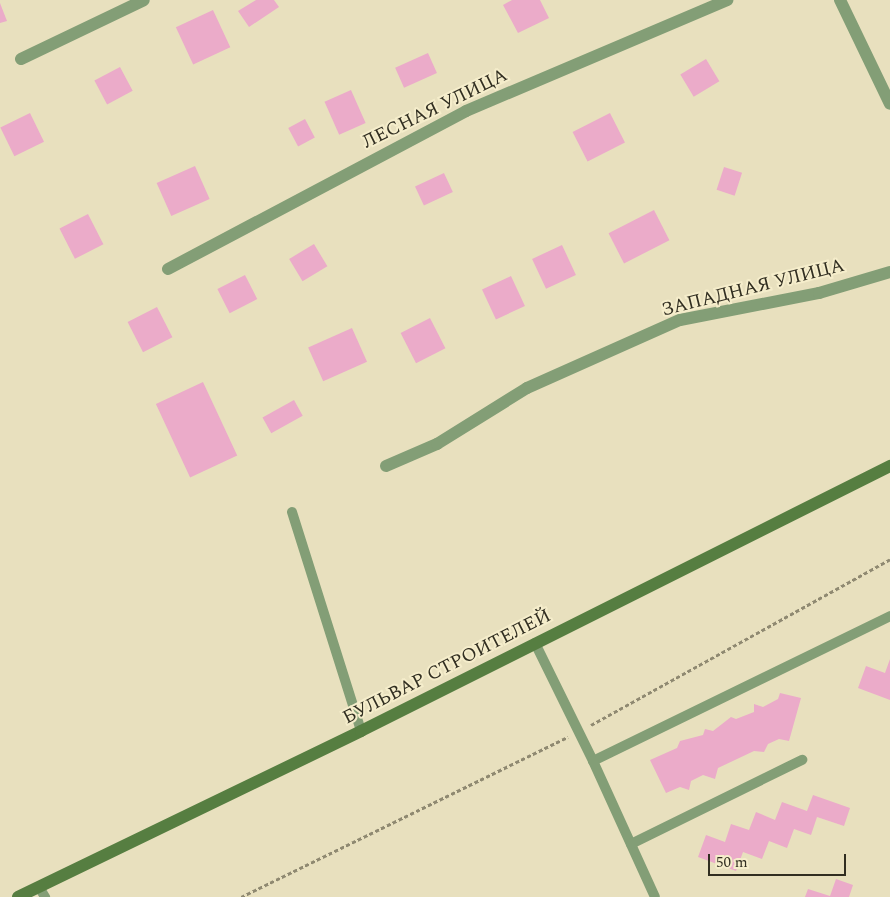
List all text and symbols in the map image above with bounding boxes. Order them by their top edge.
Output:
street label: ЛЕСНАЯ УЛИЦА [359,64,511,154]
street label: ЗАПАДНАЯ УЛИЦА [659,254,847,322]
street label: БУЛЬВАР СТРОИТЕЛЕЙ [339,604,555,730]
scale bar [710,844,848,876]
text: 50 m [716,851,748,874]

